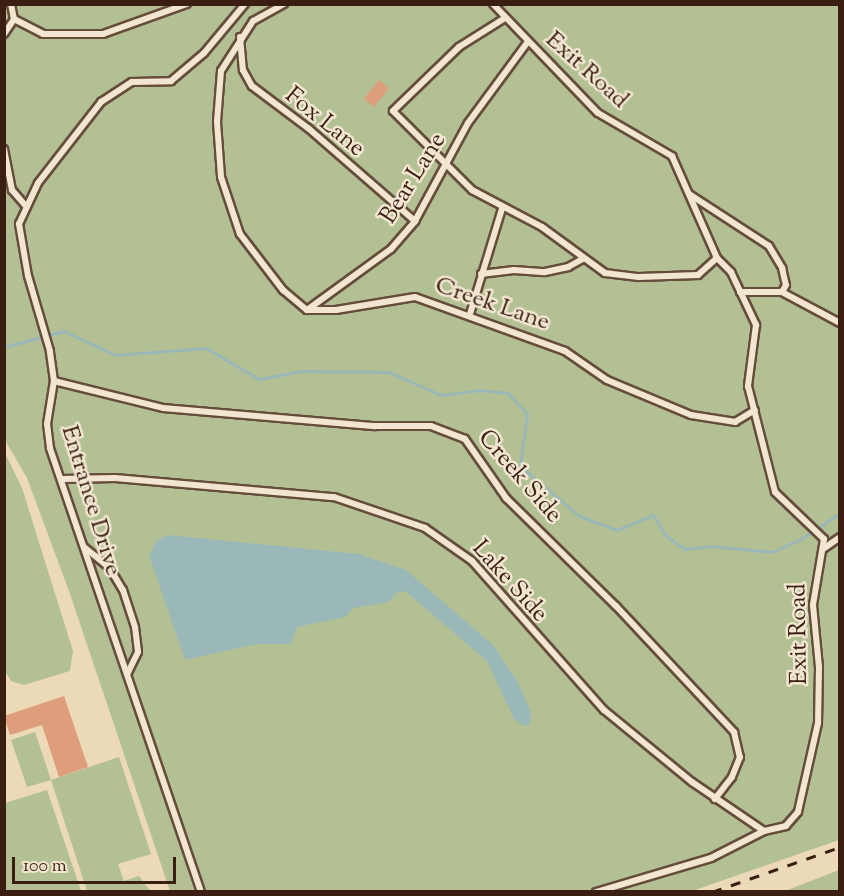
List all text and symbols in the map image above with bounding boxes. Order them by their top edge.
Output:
street label: Exit Road [539,26,633,116]
street label: Fox Lane [278,82,370,164]
street label: Bear Lane [375,128,453,230]
street label: Creek Lane [431,272,553,338]
street label: Entrance Drive [53,422,127,580]
street label: Creek Side [471,425,567,529]
street label: Lake Side [465,535,553,629]
street label: Exit Road [785,583,815,685]
scale bar [15,845,178,883]
text: 100 m [23,854,67,880]

